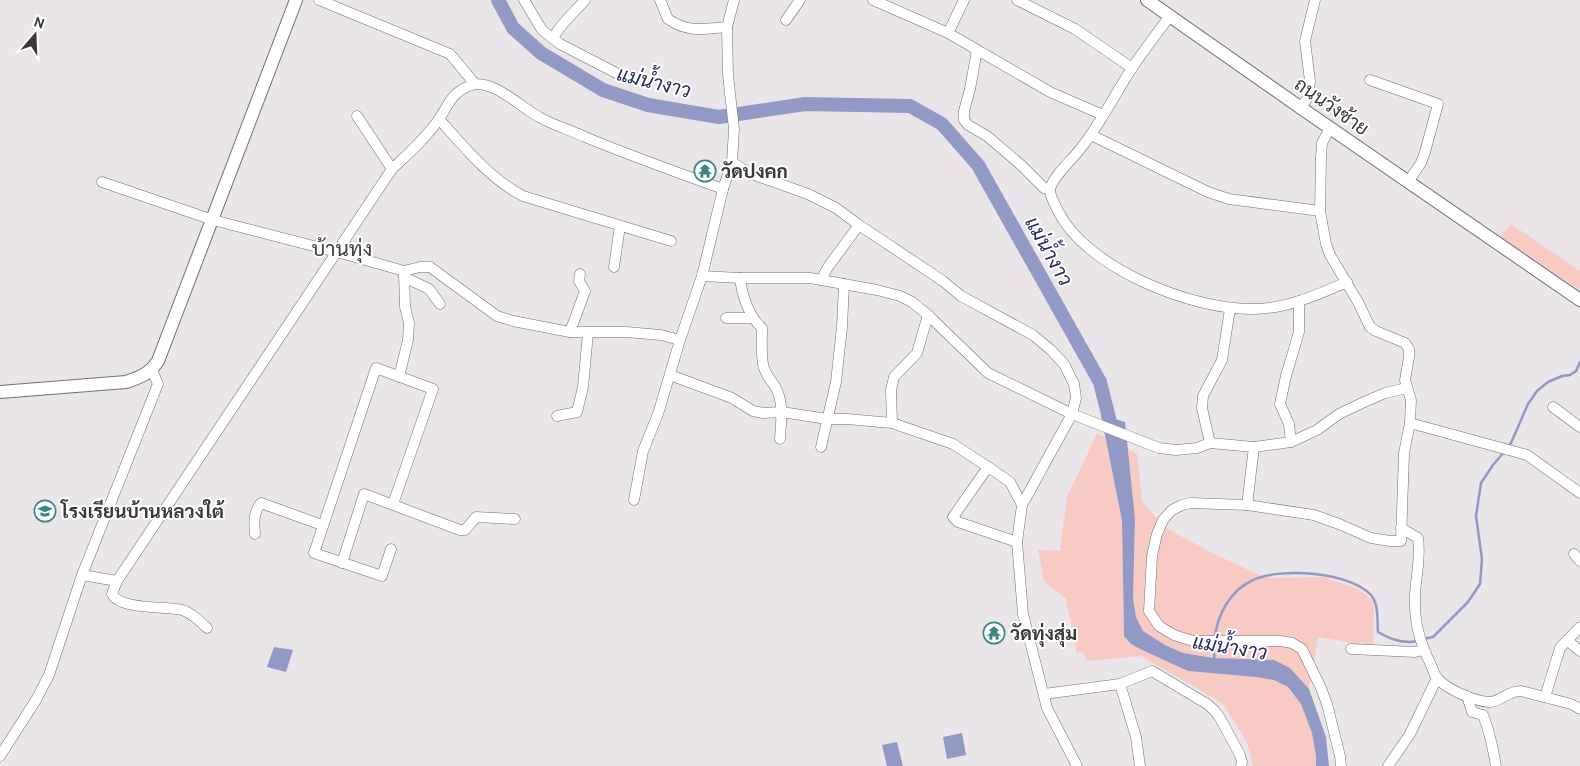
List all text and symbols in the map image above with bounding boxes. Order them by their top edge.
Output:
north arrow [10,10,60,60]
text: N [32,13,47,33]
water label: แม่น้ำงาว [615,55,695,103]
street label: ถนนวังซ้าย [1290,73,1373,140]
temple icon: วัดปงคก [693,159,717,183]
place label: วัดปงคก [721,160,788,183]
water label: แม่น้ำงาว [1020,209,1083,290]
district label: บ้านทุ่ง [312,236,372,263]
school or university icon: โรงเรียนบ้านหลวงใต้ [33,499,57,523]
place label: โรงเรียนบ้านหลวงใต้ [60,499,225,523]
temple icon: วัดทุ่งสุ่ม [982,621,1006,645]
place label: วัดทุ่งสุ่ม [1010,622,1077,648]
water label: แม่น้ำงาว [1191,623,1270,665]

